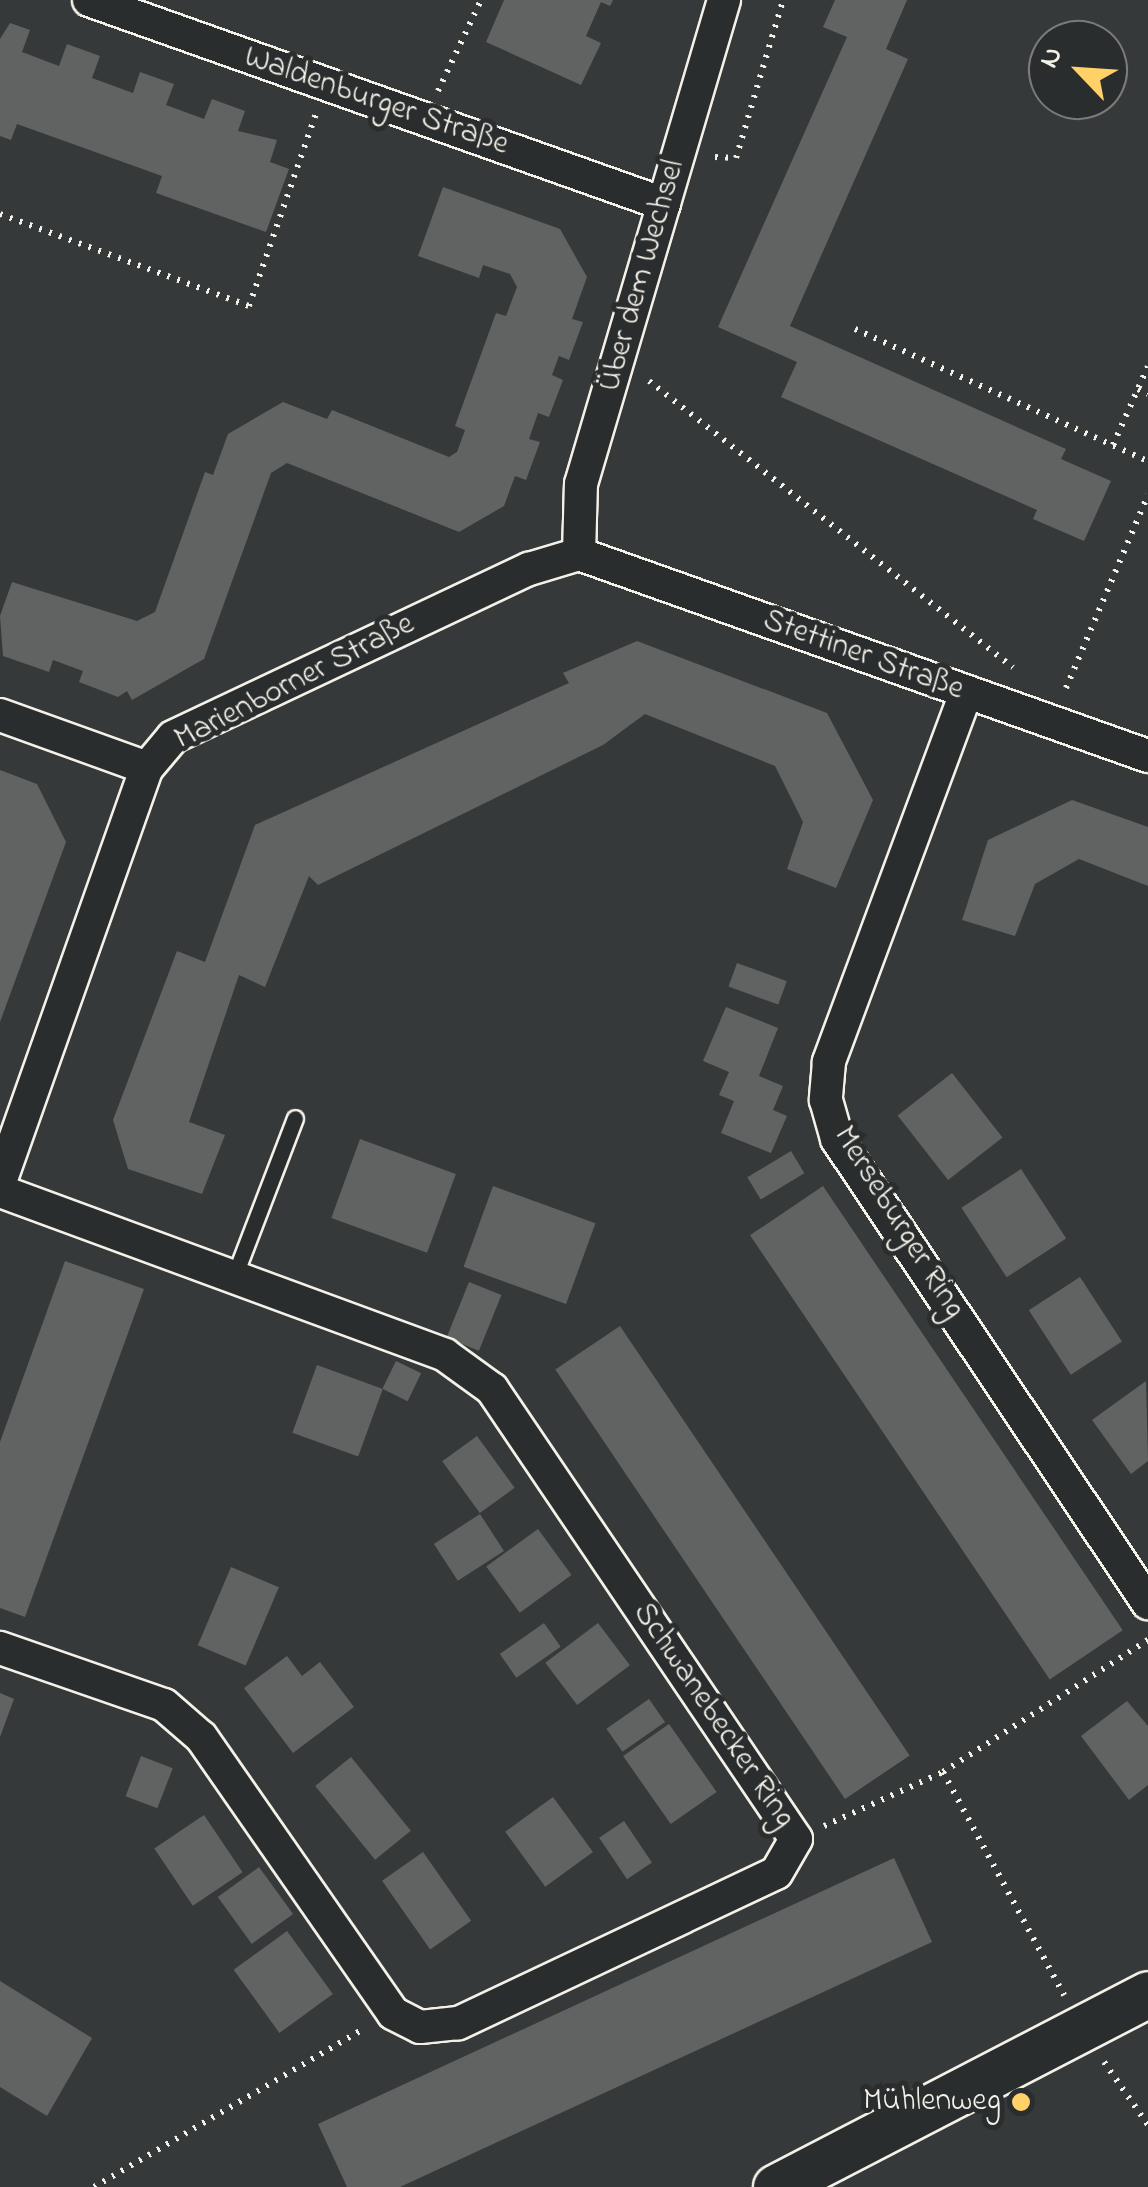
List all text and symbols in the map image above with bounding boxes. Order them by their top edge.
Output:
north arrow [1028,20,1128,120]
street label: Waldenburger Straße [239,39,513,165]
text: N [1030,41,1075,75]
street label: Über dem Wechsel [592,156,694,396]
street label: Stettiner Straße [758,602,968,710]
street label: Marienborner Straße [169,606,421,760]
street label: Merseburger Ring [824,1120,972,1326]
street label: Schwanebecker Ring [623,1596,803,1836]
place label: Mühlenweg [863,2083,1001,2121]
marker: Mühlenweg [1010,2091,1032,2113]

